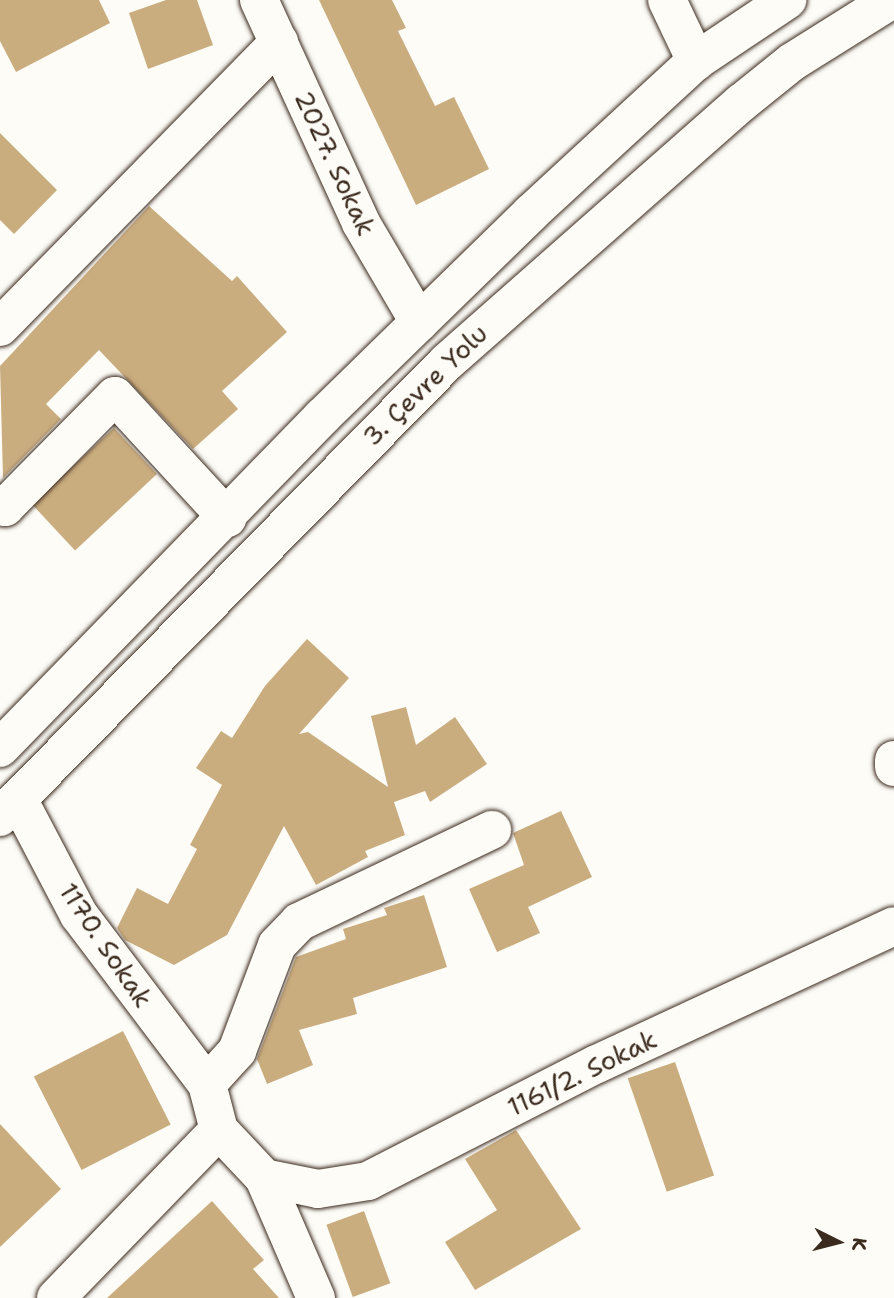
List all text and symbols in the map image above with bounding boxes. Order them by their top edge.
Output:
street label: 2027. Sokak [288,86,382,240]
street label: 3. Çevre Yolu [356,318,494,452]
street label: 1170. Sokak [53,877,159,1013]
street label: 1161/2. Sokak [502,1023,662,1123]
north arrow [803,1207,873,1277]
text: K [846,1236,872,1252]

